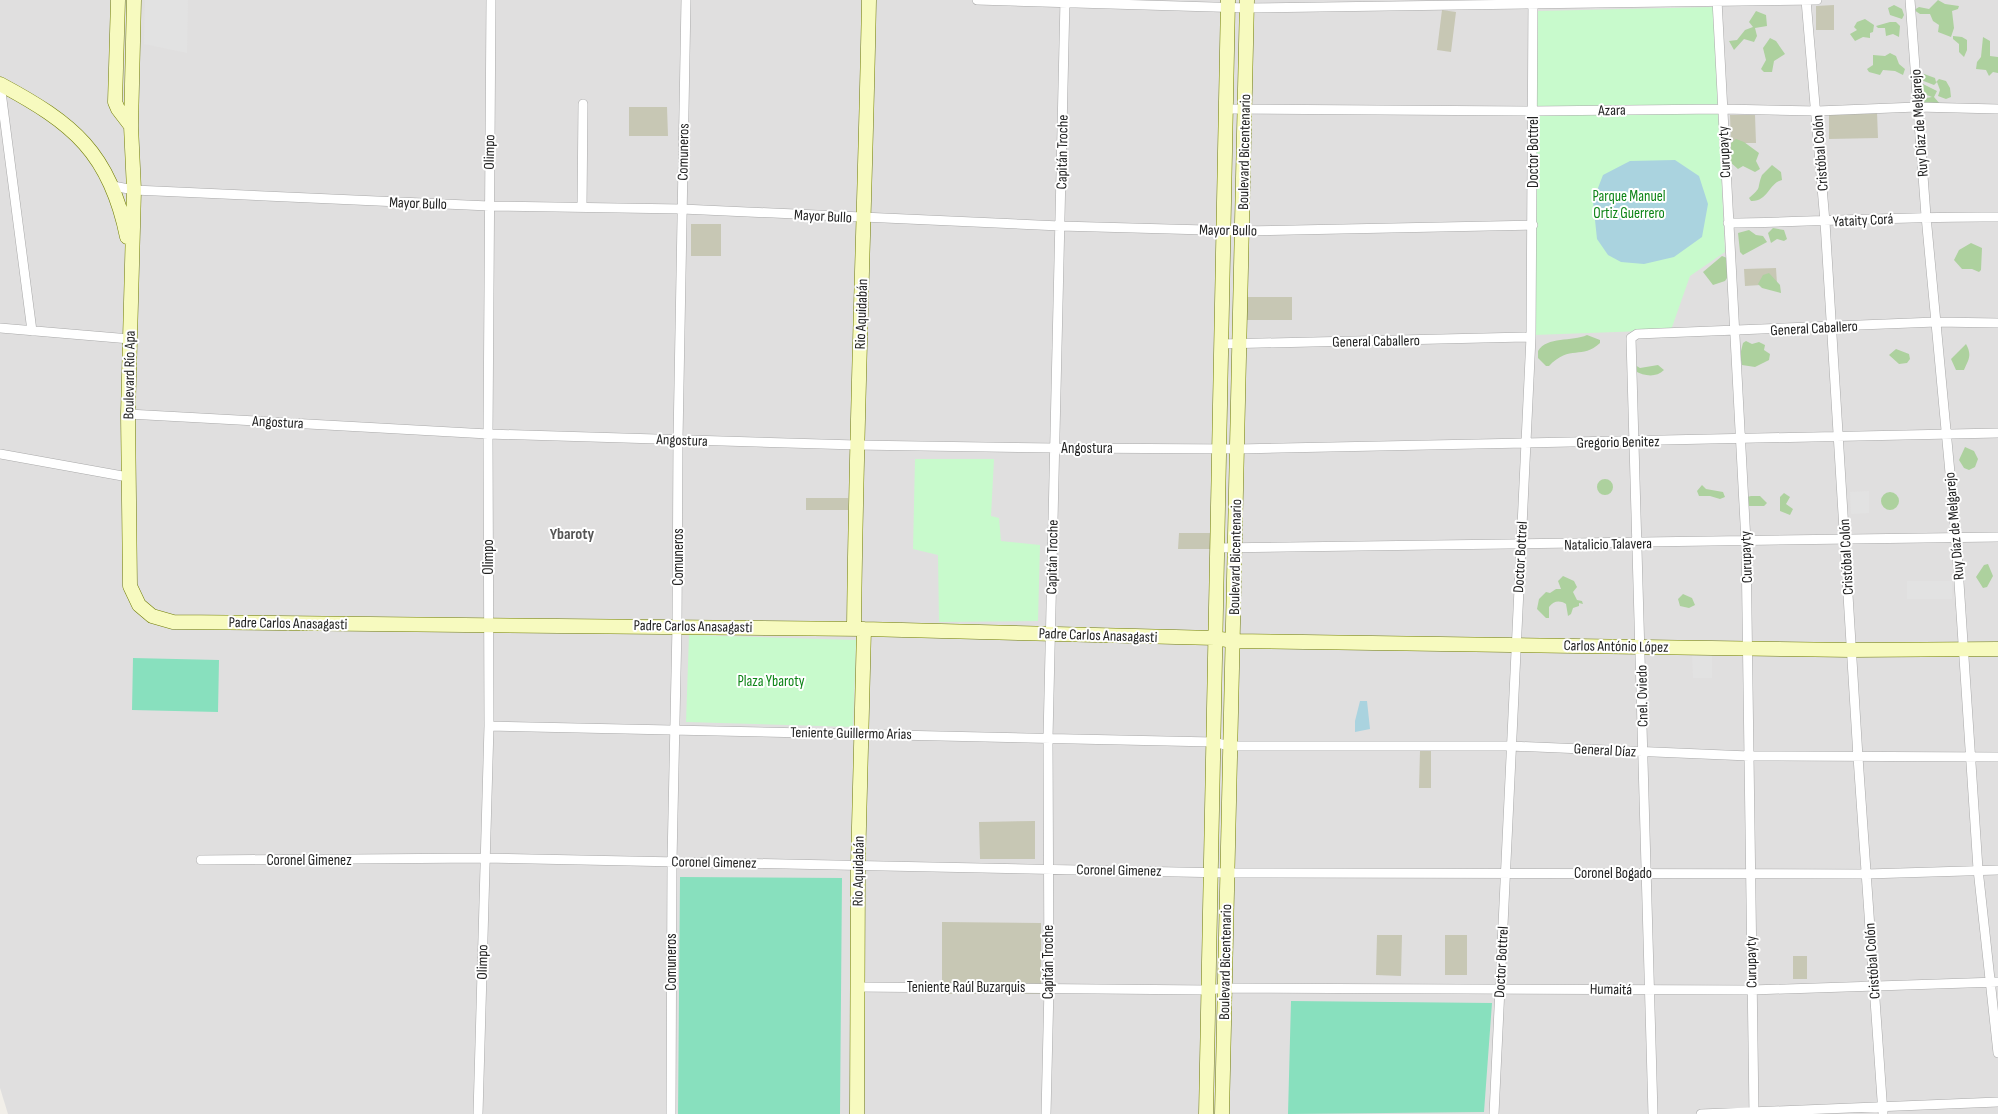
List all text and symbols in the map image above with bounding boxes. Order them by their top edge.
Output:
street label: Ruy Díaz de Melgarejo [1906,68,1933,178]
street label: Boulevard Bicentenario [1234,94,1255,210]
street label: Azara [1597,101,1626,120]
street label: Cristóbal Colón [1808,114,1833,192]
street label: Capitán Troche [1052,115,1073,189]
street label: Doctor Bottrel [1524,116,1543,188]
street label: Comuneros [674,123,693,181]
street label: Curupayty [1714,125,1735,179]
street label: Olimpo [480,134,499,170]
park label: Parque Manuel Ortiz Guerrero [1592,187,1666,223]
street label: Mayor Bullo [389,193,447,214]
street label: Mayor Bullo [794,205,852,228]
street label: Yataity Corá [1832,209,1894,232]
street label: Mayor Bullo [1199,220,1257,241]
street label: Rio Aquidabán [851,278,872,350]
street label: General Caballero [1770,317,1858,340]
street label: Boulevard Río Apa [119,330,140,420]
street label: General Caballero [1332,331,1420,352]
street label: Angostura [251,412,304,433]
street label: Angostura [655,430,708,451]
street label: Gregorio Benitez [1576,432,1660,453]
street label: Angostura [1060,439,1113,458]
street label: Ruy Díaz de Melgarejo [1940,471,1969,581]
street label: Boulevard Bicentenario [1225,499,1246,615]
street label: Cristóbal Colón [1835,518,1858,596]
street label: Capitán Troche [1042,520,1063,594]
street label: Doctor Bottrel [1509,521,1532,593]
district label: Ybaroty [550,525,595,544]
street label: Comuneros [669,528,688,586]
street label: Curupayty [1736,530,1757,583]
street label: Natalicio Talavera [1564,534,1652,555]
street label: Olimpo [479,539,498,575]
street label: Padre Carlos Anasagasti [228,613,348,634]
street label: Padre Carlos Anasagasti [633,616,753,637]
street label: Padre Carlos Anasagasti [1038,624,1158,647]
street label: Carlos António López [1563,636,1669,657]
street label: Cnel. Oviedo [1632,665,1653,727]
park label: Plaza Ybaroty [737,672,805,691]
street label: Teniente Guillermo Arias [790,723,912,744]
street label: General Díaz [1573,739,1637,762]
street label: Rio Aquidabán [848,835,869,907]
street label: Coronel Gimenez [266,851,352,870]
street label: Coronel Gimenez [671,852,757,873]
street label: Coronel Gimenez [1076,860,1162,881]
street label: Coronel Bogado [1574,864,1652,883]
street label: Boulevard Bicentenario [1215,904,1236,1020]
street label: Cristóbal Colón [1860,922,1885,1000]
street label: Capitán Troche [1039,925,1058,999]
street label: Doctor Bottrel [1490,926,1513,998]
street label: Comuneros [662,933,681,991]
street label: Curupayty [1742,936,1761,988]
street label: Olimpo [473,944,492,980]
street label: Teniente Raúl Buzarquis [907,978,1025,997]
street label: Humaitá [1590,980,1633,999]

